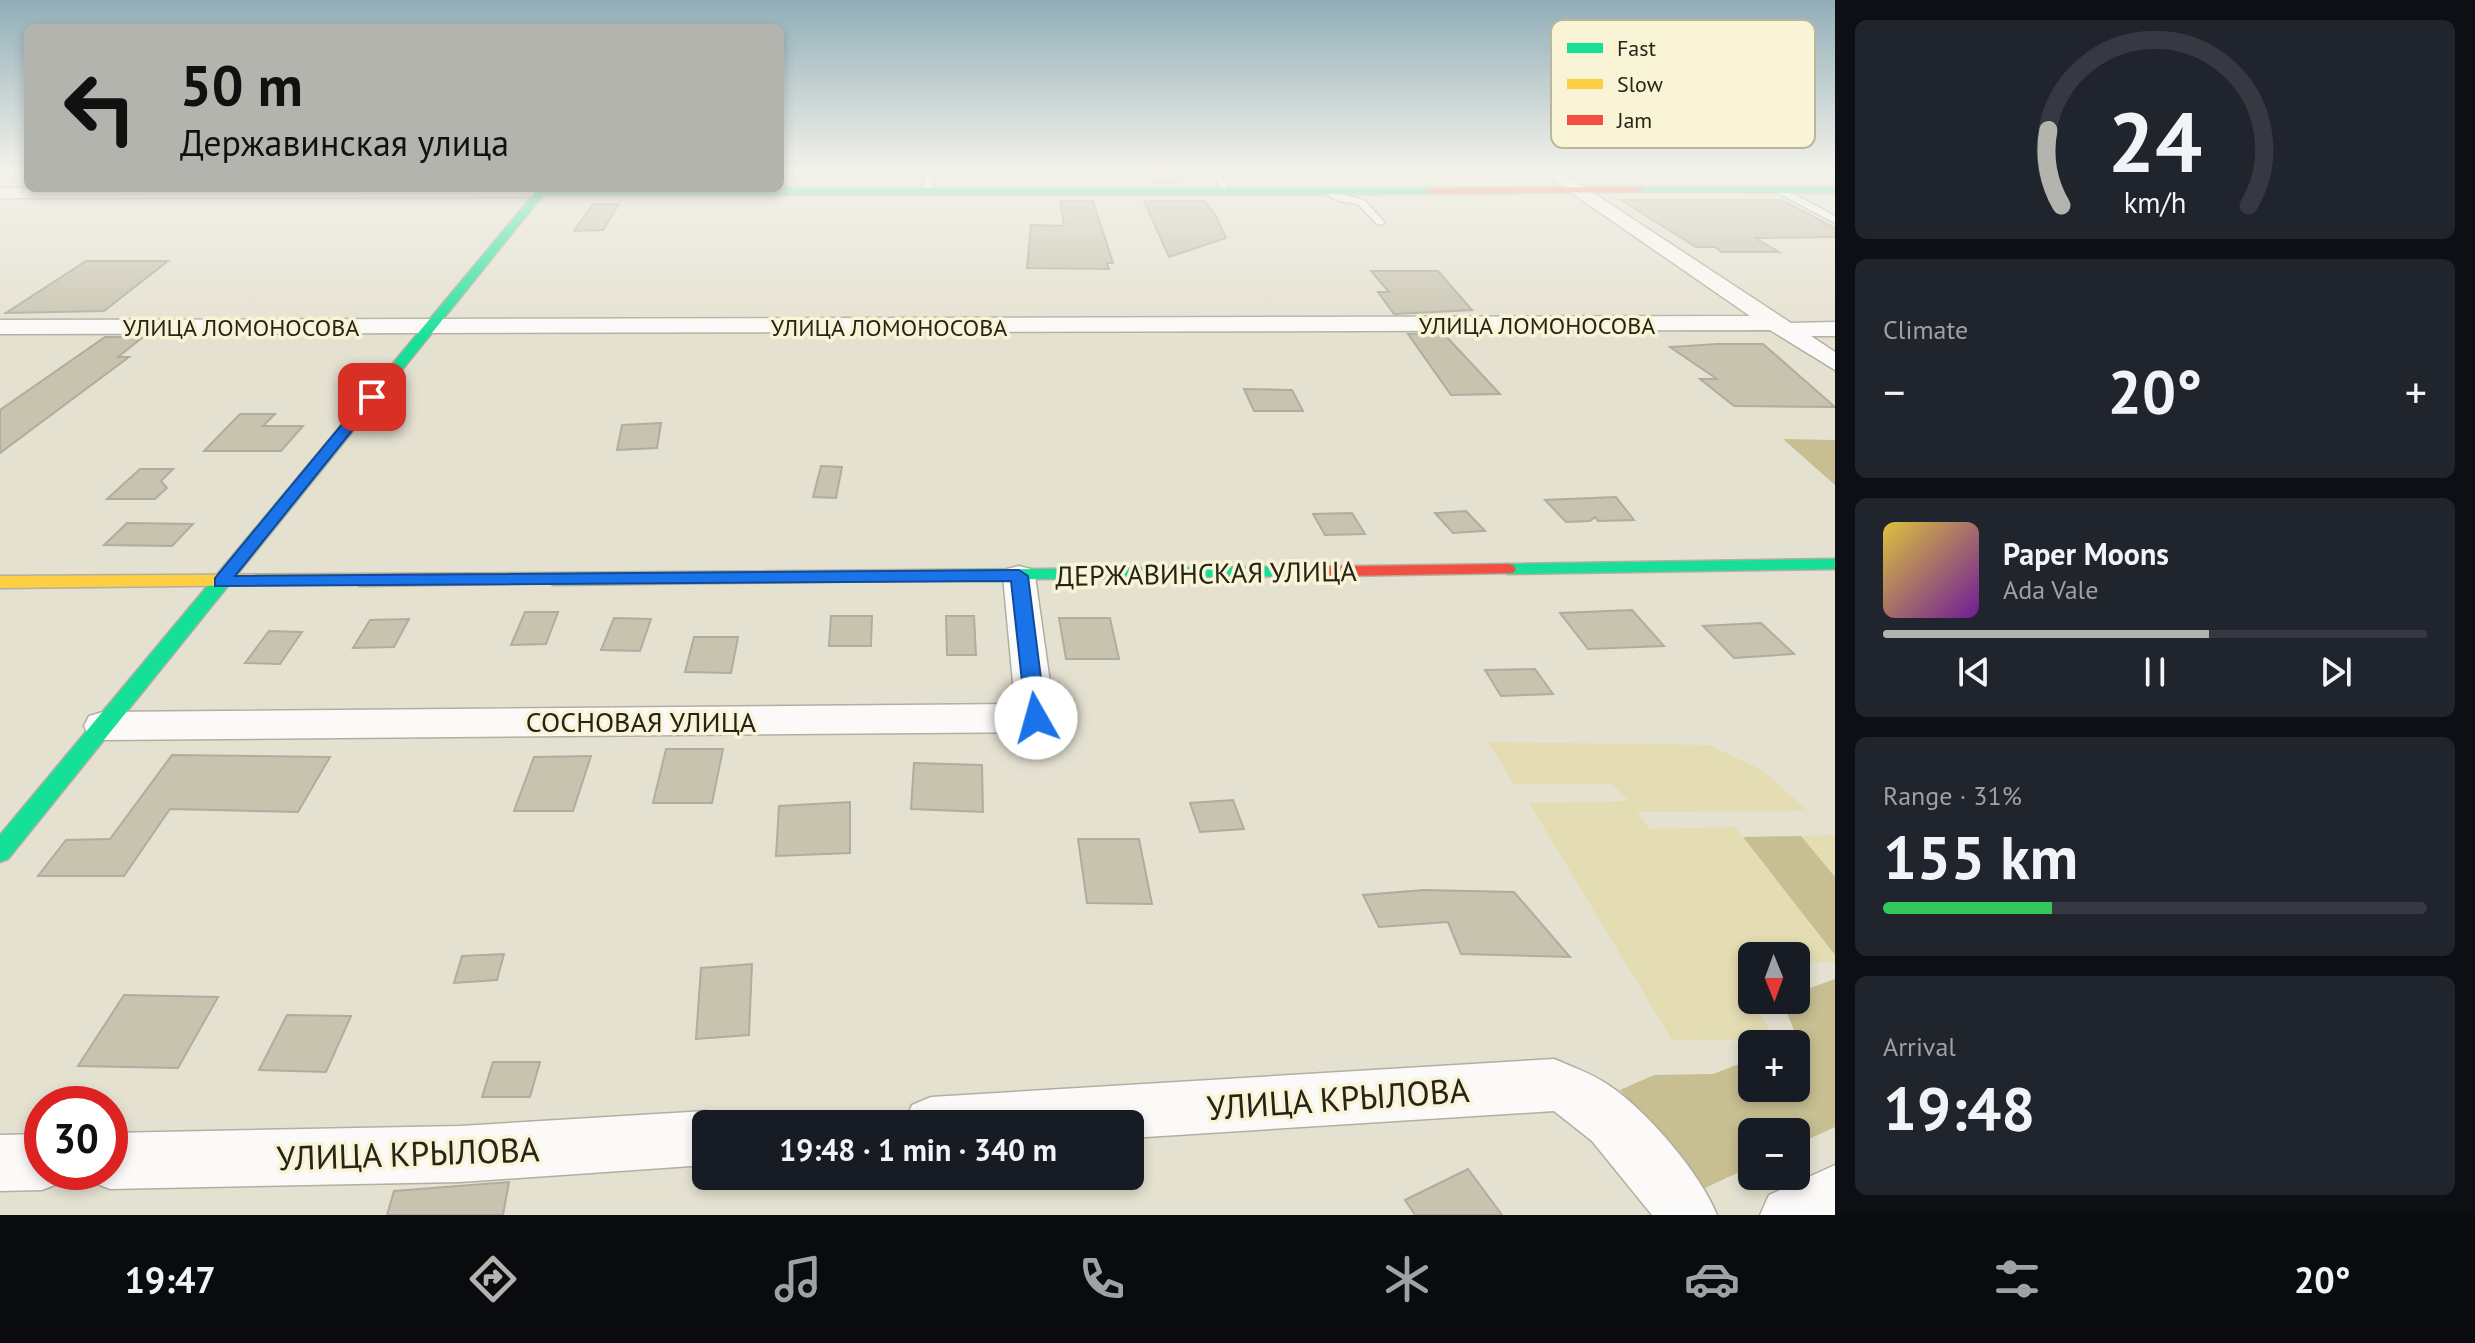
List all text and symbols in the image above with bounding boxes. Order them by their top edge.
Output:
legend [1551,20,1815,148]
text: Fast [1617,34,1657,62]
text: 50 m [180,49,303,121]
icon: left [48,56,152,160]
text: Slow [1617,70,1663,98]
text: 24 [2108,86,2202,194]
text: Jam [1616,106,1652,134]
text: Державинская улица [180,119,509,166]
text: km/h [2124,184,2186,221]
street label: УЛИЦА ЛОМОНОСОВА [1419,310,1655,341]
street label: УЛИЦА ЛОМОНОСОВА [123,312,359,343]
street label: УЛИЦА ЛОМОНОСОВА [771,312,1007,343]
text: Climate [1883,313,1968,346]
text: 20° [2108,352,2202,430]
pin [338,363,406,431]
text: − [1883,363,1905,420]
text: + [2405,363,2427,420]
icon: arrive [350,375,394,419]
text: Paper Moons [2003,534,2169,573]
street label: ДЕРЖАВИНСКАЯ УЛИЦА [1055,552,1358,594]
text: Ada Vale [2003,573,2098,606]
icon: previous [1952,650,1996,694]
icon: pause [2133,650,2177,694]
icon: next [2314,650,2358,694]
position arrow [994,676,1078,760]
street label: СОСНОВАЯ УЛИЦА [526,703,757,740]
text: Range · 31% [1883,779,2022,812]
text: 155 km [1883,818,2078,896]
north arrow [1738,942,1810,1014]
map controls [1738,942,1810,1190]
button: + [1738,1030,1810,1102]
text: Arrival [1883,1030,1956,1063]
street label: УЛИЦА КРЫЛОВА [1205,1067,1471,1129]
text: 19:48 [1883,1069,2035,1147]
speed limit sign: 30 [24,1086,128,1190]
button: − [1738,1118,1810,1190]
street label: УЛИЦА КРЫЛОВА [276,1126,540,1180]
text: 19:48 · 1 min · 340 m [779,1130,1057,1169]
icon: directions [465,1251,521,1307]
icon: music [770,1251,826,1307]
icon: phone [1074,1251,1130,1307]
icon: climate [1379,1251,1435,1307]
icon: car [1684,1251,1740,1307]
icon: filters [1989,1251,2045,1307]
text: 19:47 [124,1256,216,1303]
text: 20° [2294,1256,2350,1303]

